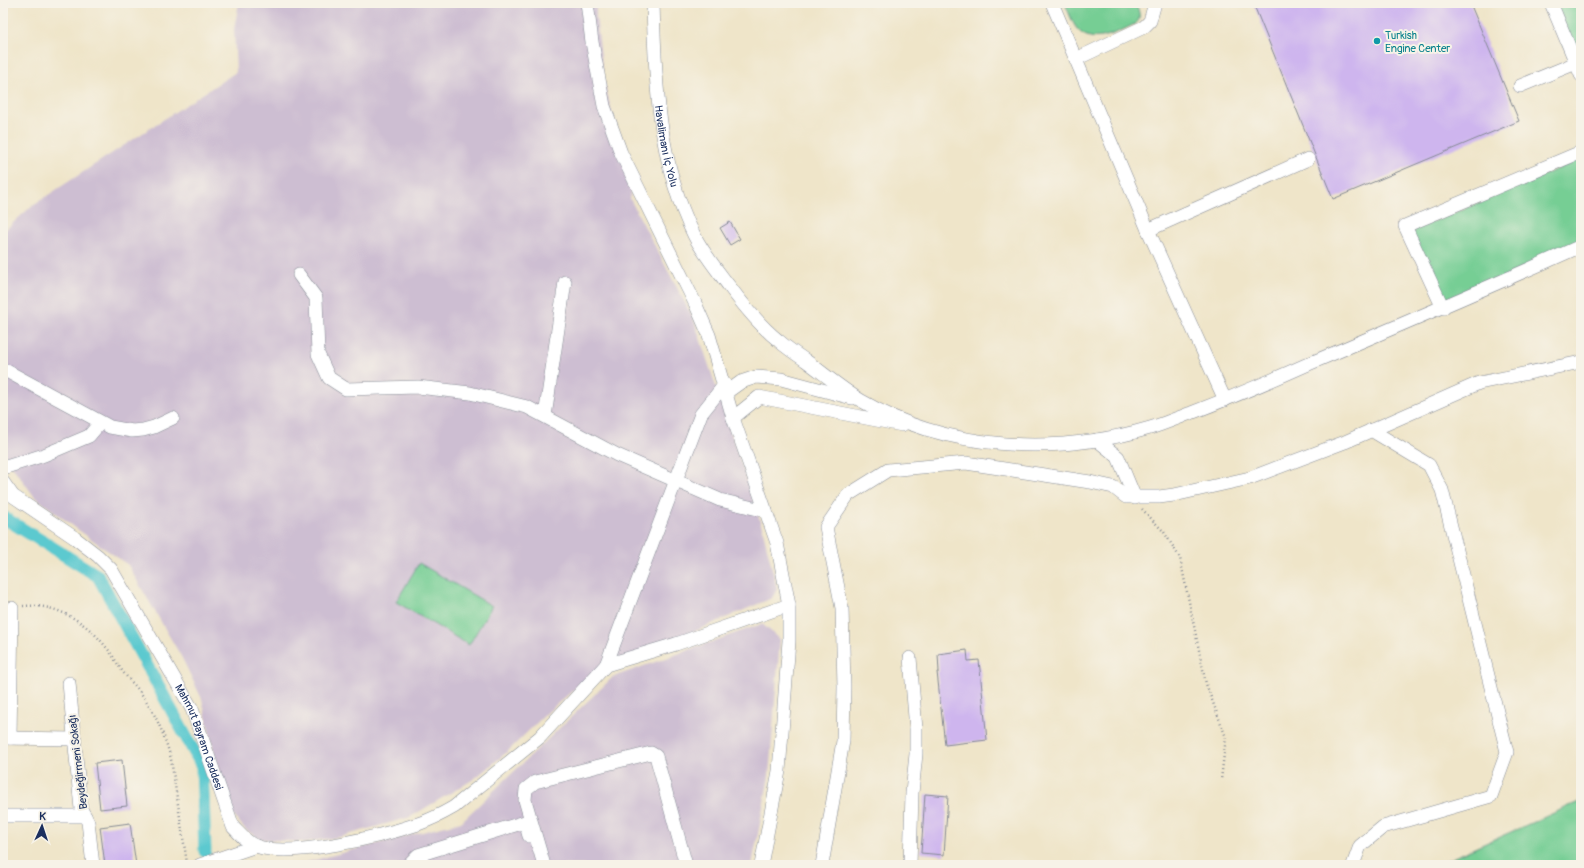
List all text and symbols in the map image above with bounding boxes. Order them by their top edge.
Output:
place label: Turkish Engine Center [1385,29,1450,55]
marker: Turkish Engine Center [1372,36,1382,46]
street label: Havalimanı İç Yolu [652,104,681,189]
street label: Mahmut Bayram Caddesi [172,682,226,791]
street label: Beydeğirmeni Sokağı [66,714,90,810]
north arrow [22,806,62,846]
text: K [39,810,47,823]

